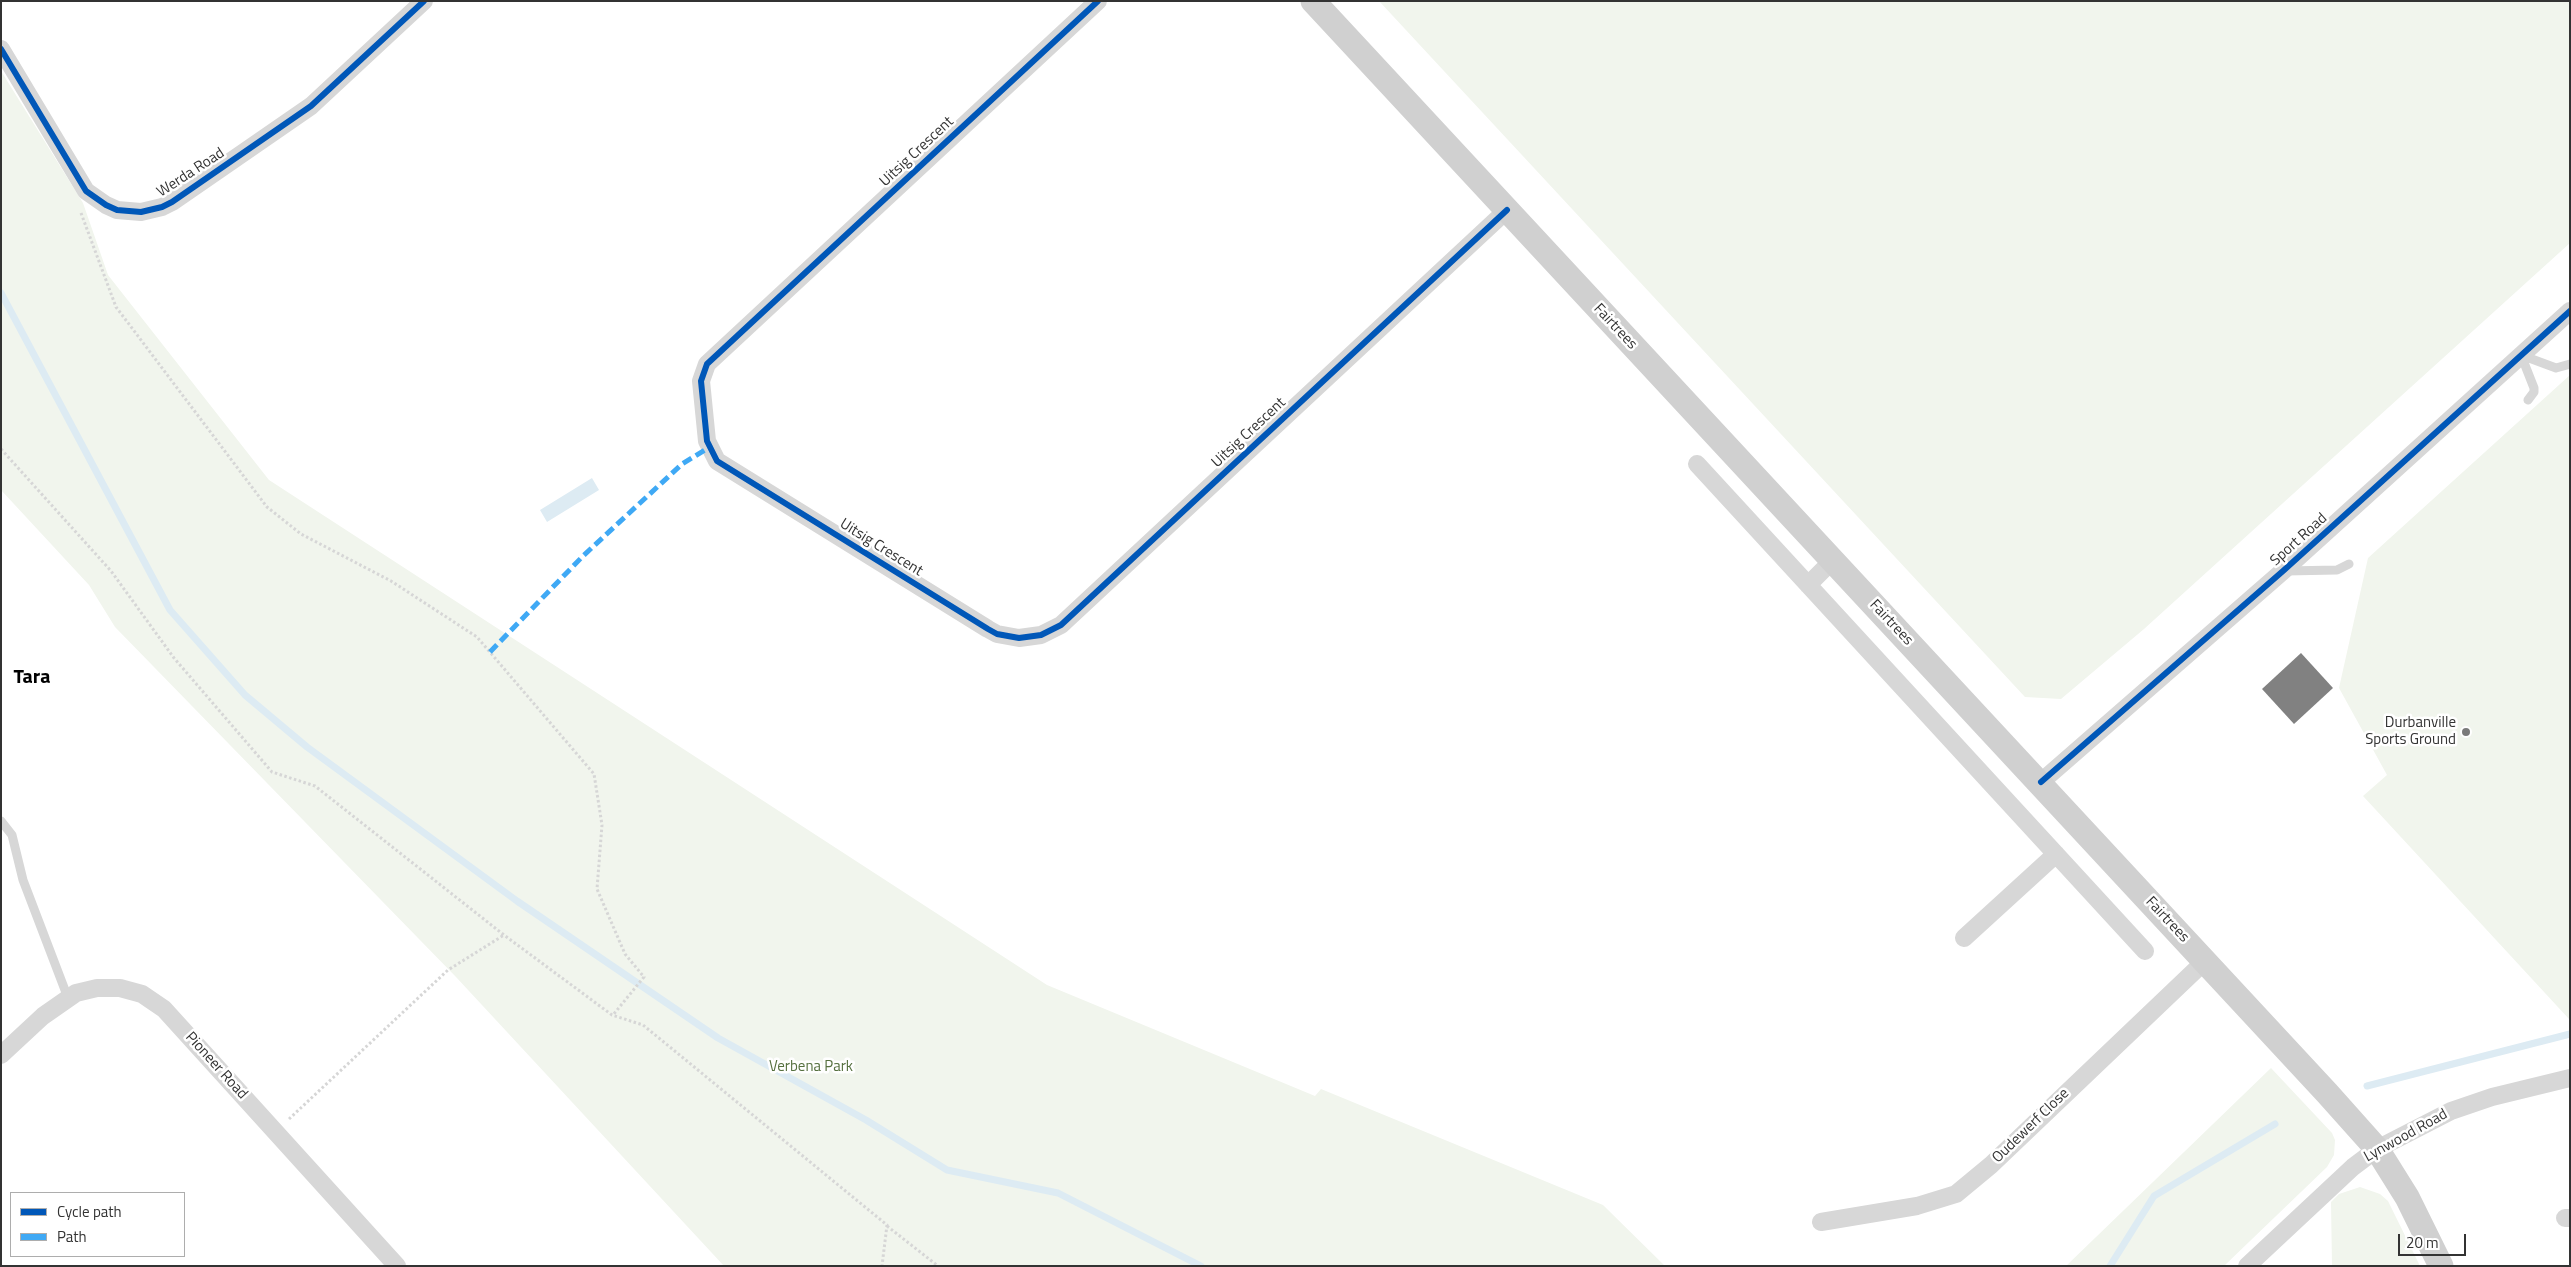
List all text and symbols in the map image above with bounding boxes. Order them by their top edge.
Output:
street label: Uitsig Crescent [876,113,958,191]
street label: Werda Road [154,145,228,201]
street label: Fairtrees [1589,300,1641,354]
street label: Uitsig Crescent [1208,394,1290,472]
street label: Sport Road [2267,510,2331,570]
street label: Uitsig Crescent [836,515,926,581]
street label: Fairtrees [1865,596,1917,650]
district label: Tara [14,666,50,690]
place label: Durbanville Sports Ground [2365,714,2456,749]
marker: Durbanville Sports Ground [2460,726,2472,738]
street label: Fairtrees [2141,893,2193,947]
street label: Pioneer Road [181,1029,251,1103]
park label: Verbena Park [769,1058,853,1076]
street label: Oudewerf Close [1989,1085,2073,1167]
street label: Lynwood Road [2361,1106,2451,1166]
legend [10,1192,185,1257]
text: Cycle path [57,1200,122,1223]
scale bar [2401,1224,2468,1256]
text: Path [57,1225,87,1248]
text: 20 m [2406,1231,2439,1254]

